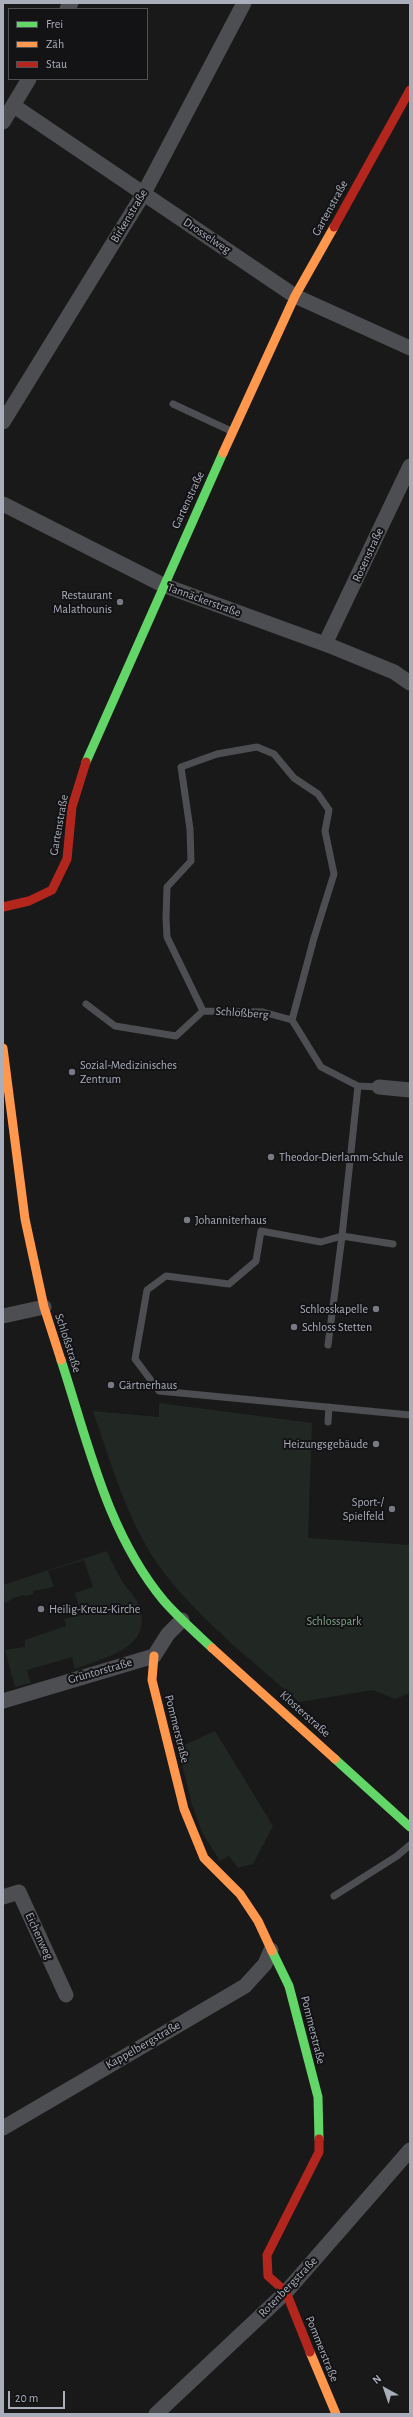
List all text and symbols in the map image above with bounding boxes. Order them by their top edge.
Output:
legend [8,8,148,80]
text: Frei [46,18,63,30]
text: Zäh [46,38,64,50]
text: Stau [46,58,67,70]
street label: Gartenstraße [309,178,351,238]
street label: Birkenstraße [107,187,151,245]
street label: Drosselweg [181,215,233,257]
street label: Gartenstraße [168,469,208,531]
street label: Rosenstraße [349,526,387,584]
street label: Tannäckerstraße [165,580,243,620]
place label: Restaurant Malathounis [53,588,112,616]
marker: Restaurant Malathounis [115,597,125,607]
street label: Gartenstraße [47,793,71,857]
street label: Schloßberg [215,1004,269,1022]
place label: Sozial-Medizinisches Zentrum [80,1058,177,1086]
marker: Sozial-Medizinisches Zentrum [67,1067,77,1077]
place label: Theodor-Dierlamm-Schule [279,1150,403,1164]
marker: Theodor-Dierlamm-Schule [266,1152,276,1162]
place label: Johanniterhaus [195,1213,267,1227]
marker: Johanniterhaus [182,1215,192,1225]
place label: Schlosskapelle [300,1302,368,1316]
marker: Schlosskapelle [371,1304,381,1314]
street label: Schloßstraße [52,1312,84,1374]
place label: Schloss Stetten [302,1320,372,1334]
marker: Schloss Stetten [289,1322,299,1332]
place label: Gärtnerhaus [119,1378,177,1392]
marker: Gärtnerhaus [106,1380,116,1390]
place label: Heizungsgebäude [283,1437,368,1451]
marker: Heizungsgebäude [371,1439,381,1449]
place label: Sport-/ Spielfeld [343,1495,384,1523]
marker: Sport-/ Spielfeld [387,1504,397,1514]
place label: Heilig-Kreuz-Kirche [49,1602,140,1616]
marker: Heilig-Kreuz-Kirche [36,1604,46,1614]
park label: Schlosspark [307,1614,361,1628]
street label: Grüntorstraße [66,1655,134,1687]
street label: Klosterstraße [277,1688,333,1740]
street label: Pommerstraße [162,1693,192,1765]
street label: Eichenweg [22,1910,56,1962]
street label: Pommerstraße [298,1994,328,2066]
street label: Kappelbergstraße [103,2018,183,2072]
street label: Rotenbergstraße [255,2254,321,2320]
street label: Pommerstraße [302,2314,342,2384]
north arrow [365,2369,405,2409]
text: N [370,2373,383,2386]
scale bar [10,2383,67,2409]
text: 20 m [15,2392,38,2404]

